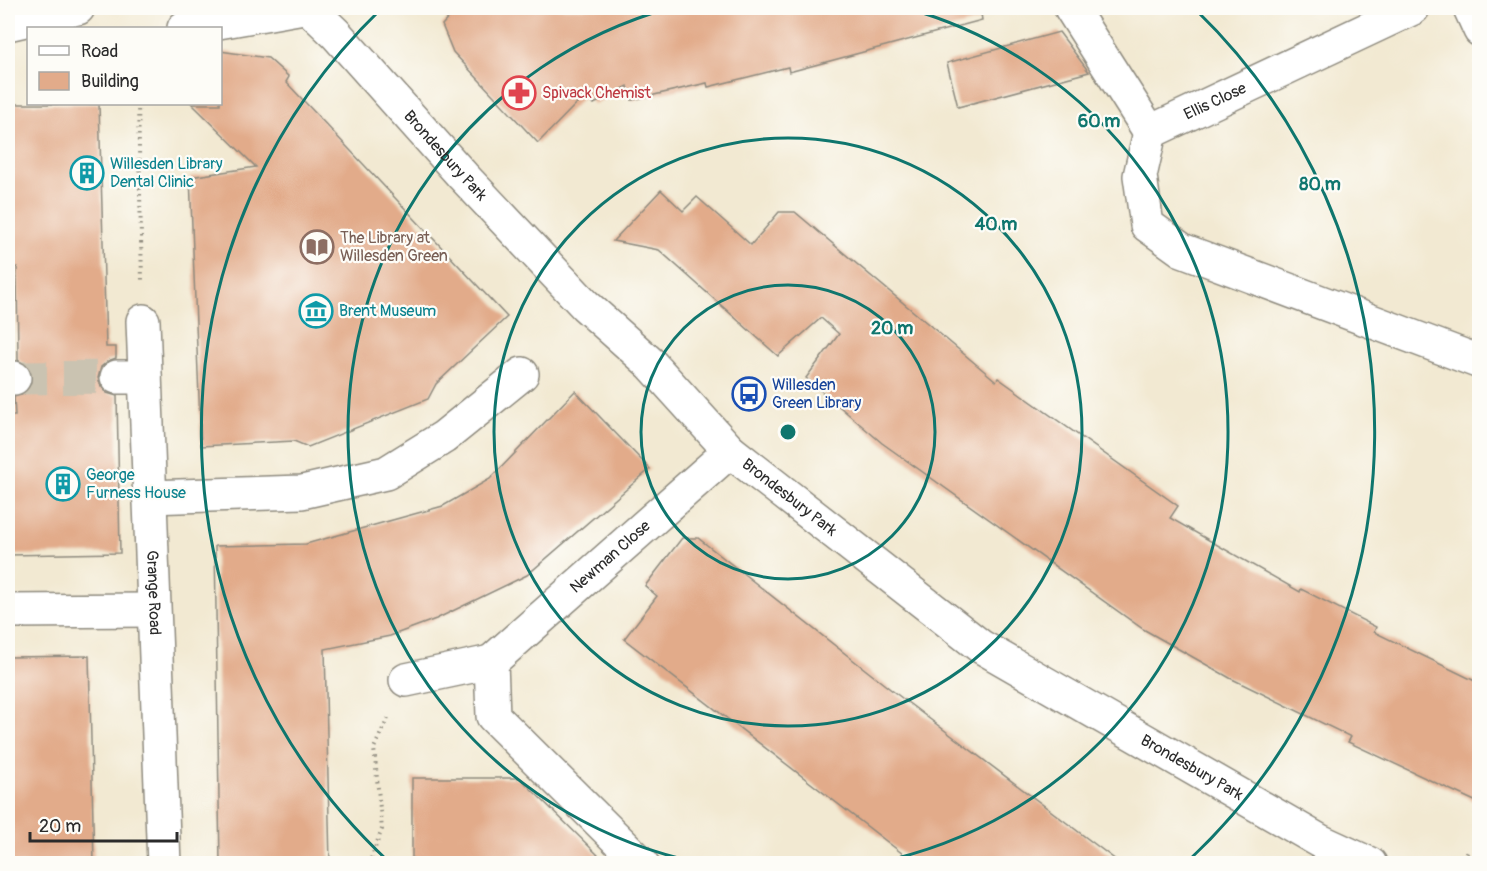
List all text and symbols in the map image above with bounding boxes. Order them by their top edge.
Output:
legend [27,27,222,105]
text: Road [81,40,118,63]
text: Building [81,70,139,93]
pharmacy icon: Spivack Chemist [501,75,537,111]
street label: Ellis Close [1181,78,1250,125]
place label: Spivack Chemist [542,83,651,103]
street label: Brondesbury Park [399,106,491,205]
text: 60 m [1078,110,1120,133]
place label: Willesden Library Dental Clinic [110,154,223,192]
building icon: Willesden Library Dental Clinic [69,155,105,191]
text: 80 m [1299,173,1341,196]
text: 40 m [975,213,1017,236]
place label: The Library at Willesden Green [340,228,448,266]
library icon: The Library at Willesden Green [299,229,335,265]
museum icon: Brent Museum [298,293,334,329]
place label: Brent Museum [339,301,436,321]
text: 20 m [871,317,913,340]
place label: Willesden Green Library [772,375,862,413]
bus stop icon: Willesden Green Library [731,376,767,412]
centre of rings [778,422,798,442]
street label: Brondesbury Park [738,454,841,541]
place label: George Furness House [86,465,186,503]
building icon: George Furness House [45,466,81,502]
street label: Newman Close [566,516,655,598]
street label: Grange Road [142,550,165,636]
street label: Brondesbury Park [1137,730,1247,805]
scale bar [30,805,177,843]
text: 20 m [39,815,81,838]

